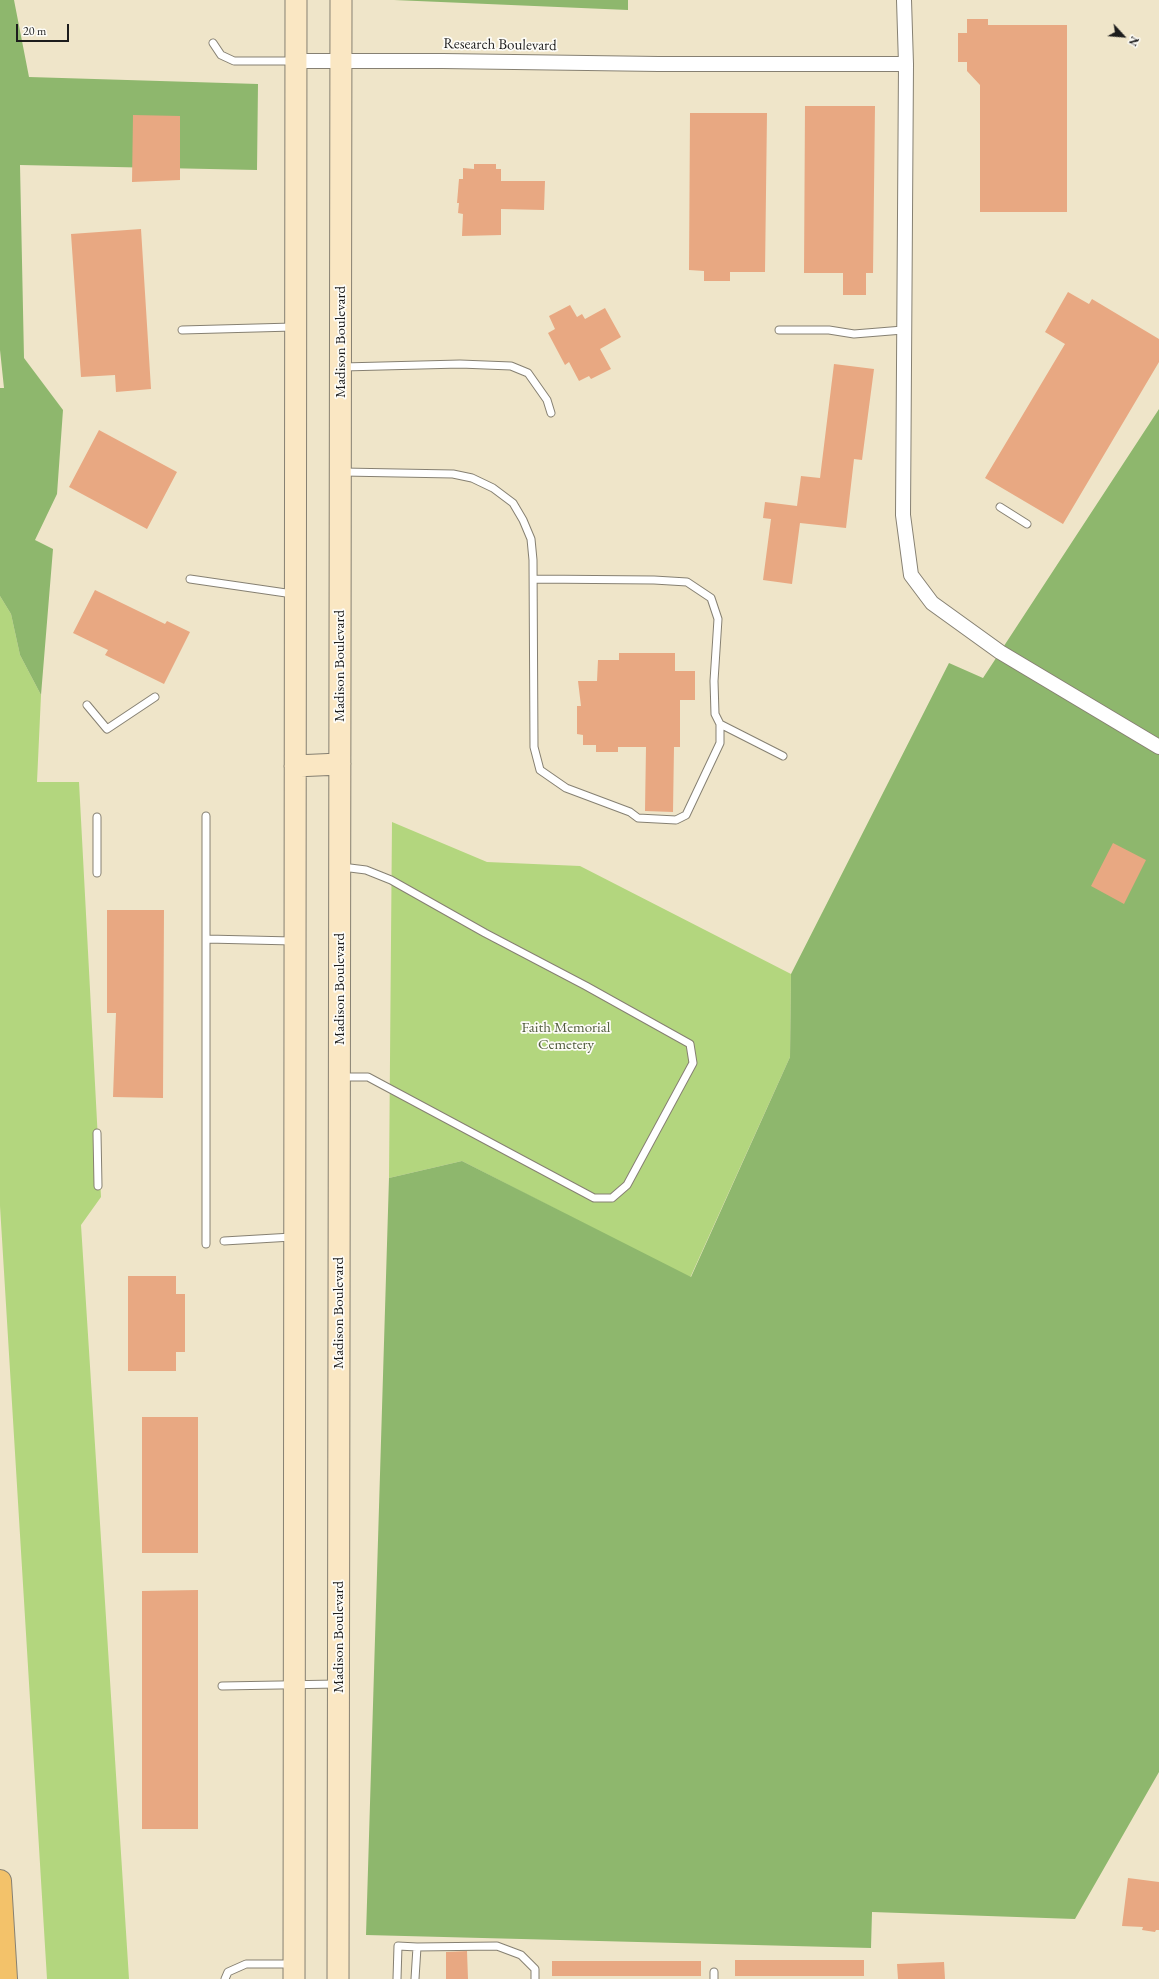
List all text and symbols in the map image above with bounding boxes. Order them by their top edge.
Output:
scale bar [18,16,71,42]
north arrow [1103,16,1143,56]
text: 20 m [23,23,46,39]
text: N [1126,34,1142,48]
street label: Research Boulevard [443,35,557,55]
street label: Madison Boulevard [332,286,350,398]
street label: Madison Boulevard [331,610,349,722]
street label: Madison Boulevard [331,933,349,1045]
park label: Faith Memorial Cemetery [522,1019,610,1054]
street label: Madison Boulevard [330,1257,348,1369]
street label: Madison Boulevard [330,1581,348,1693]

